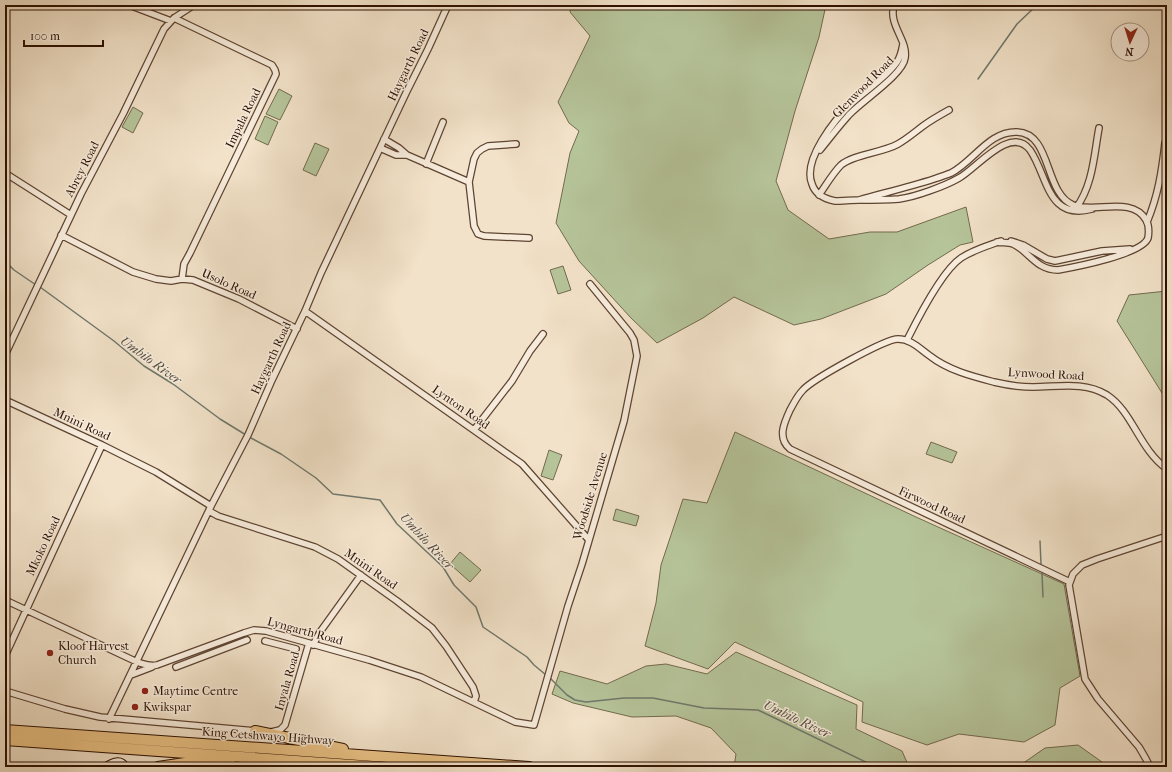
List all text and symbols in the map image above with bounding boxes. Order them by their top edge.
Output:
scale bar [24,22,103,48]
north arrow [1110,22,1150,62]
street label: Haygarth Road [385,26,432,103]
text: 100 m [30,29,60,43]
text: N [1124,45,1134,58]
street label: Glenwood Road [829,53,897,121]
street label: Impala Road [222,85,264,150]
street label: Abrey Road [62,138,102,200]
street label: Usolo Road [199,266,259,302]
street label: Haygarth Road [248,319,294,397]
water label: Umbilo River [117,333,185,388]
street label: Lynwood Road [1007,365,1085,383]
street label: Lynton Road [430,382,493,432]
street label: Mnini Road [51,405,113,443]
street label: Woodside Avenue [570,450,610,543]
street label: Firwood Road [896,483,968,527]
water label: Umbilo River [397,510,458,573]
street label: Mkoko Road [23,513,63,578]
street label: Mnini Road [342,546,400,593]
street label: Lyngarth Road [266,614,345,648]
place label: Kloof Harvest Church [58,639,130,667]
marker: Kloof Harvest Church [45,648,55,658]
street label: Inyala Road [272,649,302,712]
place label: Maytime Centre [153,684,238,698]
marker: Maytime Centre [140,686,150,696]
water label: Umbilo River [761,697,834,742]
place label: Kwikspar [143,700,192,714]
marker: Kwikspar [130,702,140,712]
street label: King Cetshwayo Highway [201,724,335,748]

